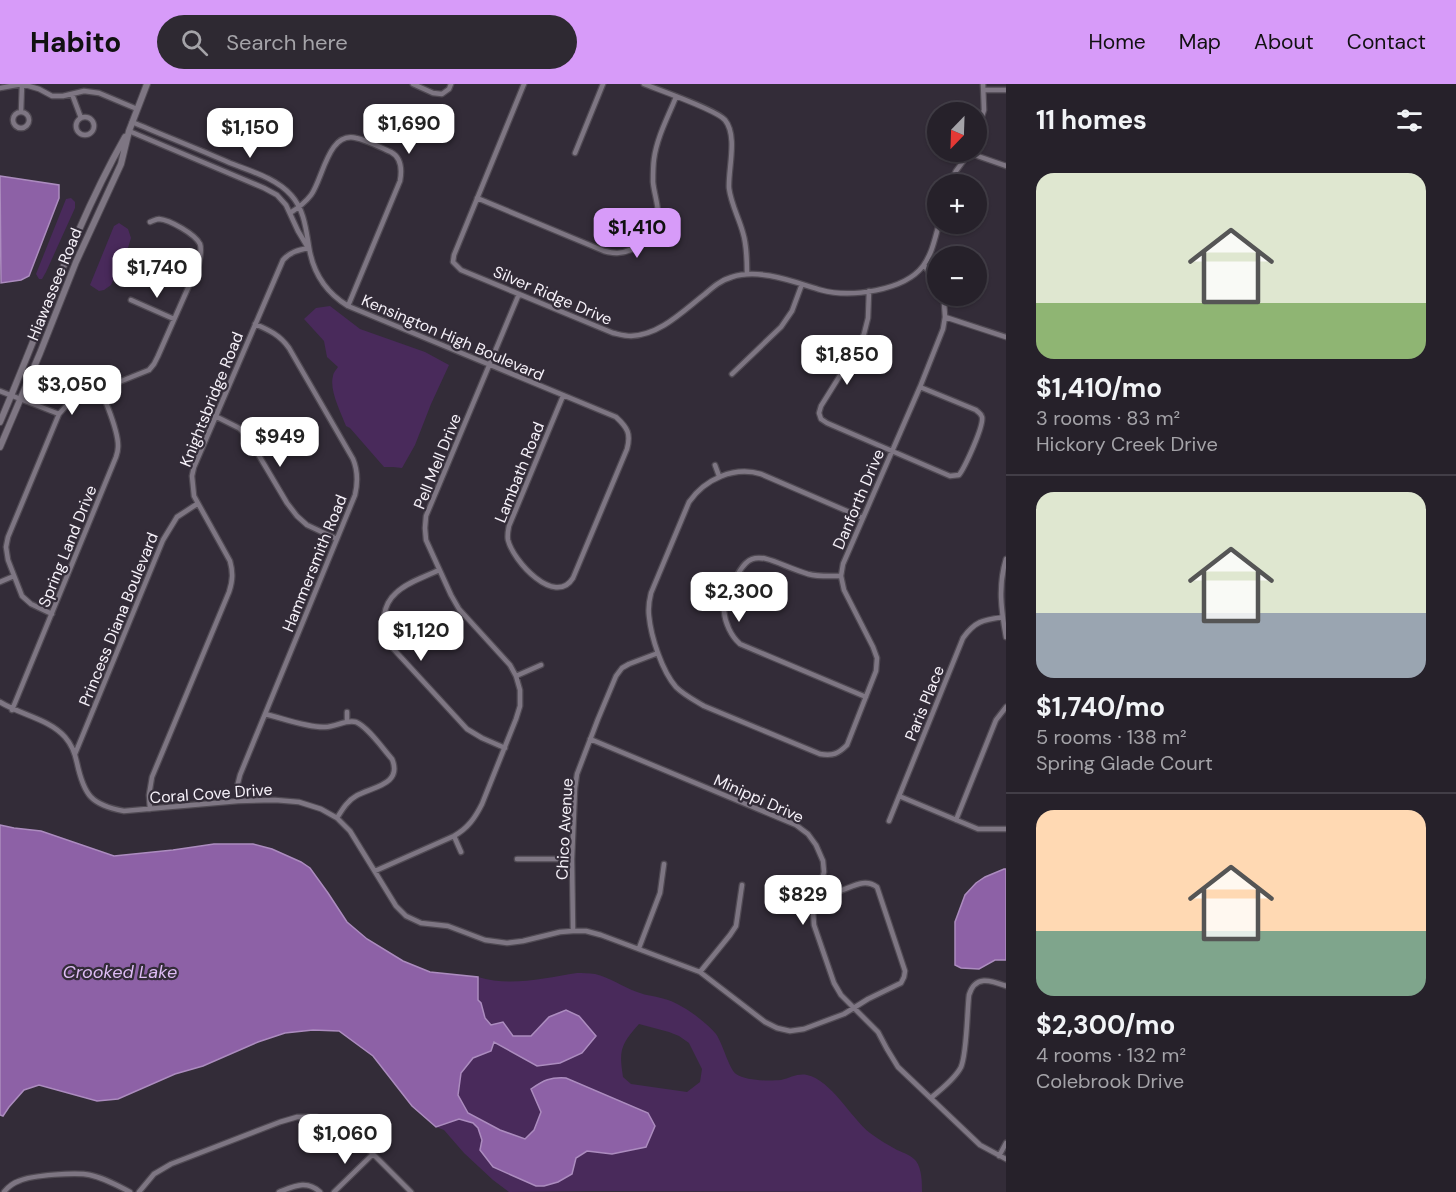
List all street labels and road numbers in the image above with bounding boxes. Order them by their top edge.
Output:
street label: Hiawassee Road [22,225,87,344]
street label: Silver Ridge Drive [490,261,615,330]
street label: Kensington High Boulevard [358,289,547,385]
street label: Knightsbridge Road [175,329,248,470]
street label: Pell Mell Drive [409,410,466,512]
street label: Lambath Road [490,419,549,526]
street label: Danforth Drive [828,446,889,553]
street label: Spring Land Drive [33,482,102,610]
street label: Hammersmith Road [277,491,352,635]
street label: Princess Diana Boulevard [74,529,163,709]
street label: Paris Place [900,662,949,744]
street label: Minippi Drive [711,769,807,828]
street label: Chico Avenue [551,778,578,880]
street label: Coral Cove Drive [149,779,273,808]

